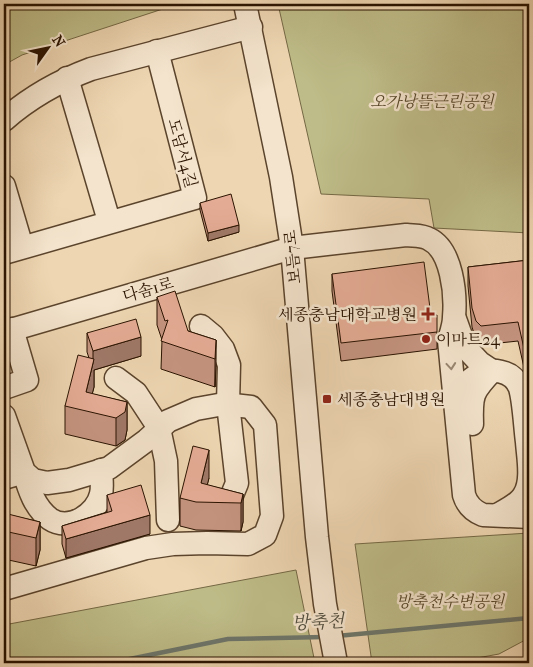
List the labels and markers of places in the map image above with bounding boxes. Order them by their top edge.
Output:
place label: 세종충남대학교병원 [278,305,417,324]
marker: 세종충남대학교병원 [421,307,435,321]
place label: 이마트24 [436,330,501,349]
marker: 이마트24 [420,333,432,345]
place label: 세종충남대병원 [337,390,445,409]
marker: 세종충남대병원 [321,393,333,405]

